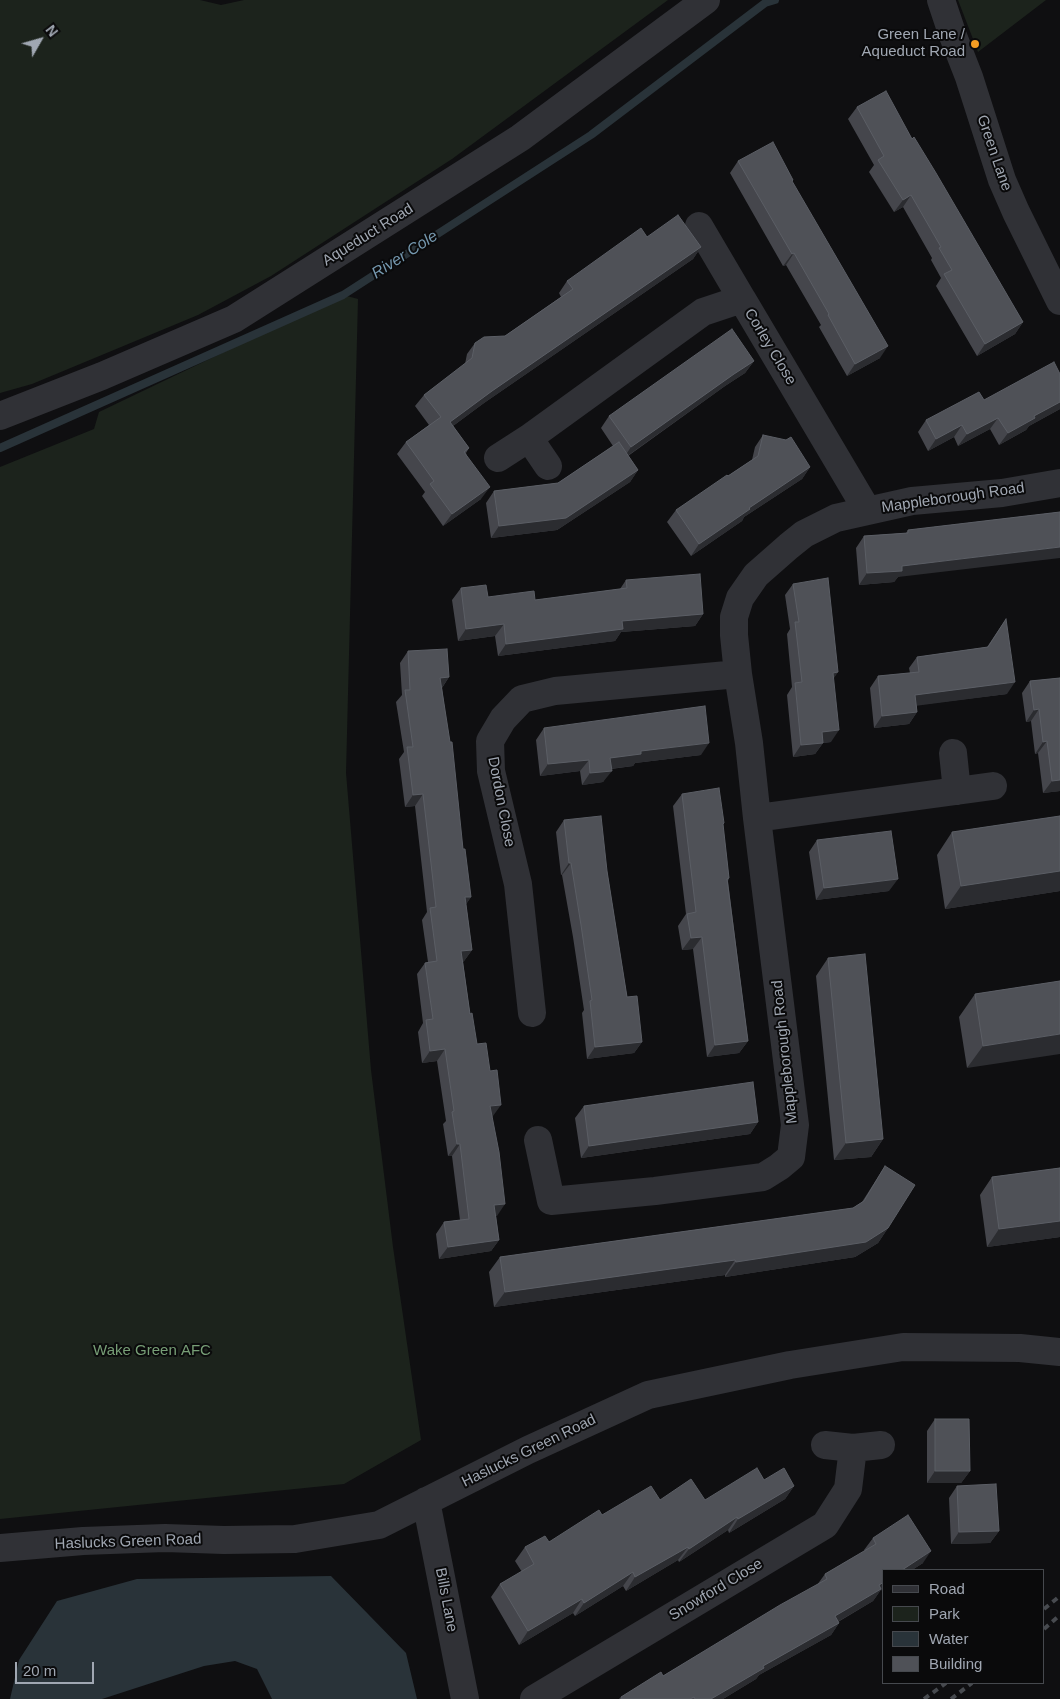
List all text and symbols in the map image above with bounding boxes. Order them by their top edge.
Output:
north arrow [15,15,65,65]
text: N [42,22,61,40]
place label: Green Lane / Aqueduct Road [862,26,965,61]
marker: Green Lane / Aqueduct Road [969,38,981,50]
street label: Green Lane [973,113,1015,193]
street label: Aqueduct Road [319,200,417,270]
water label: River Cole [368,227,442,283]
street label: Corley Close [740,306,800,388]
street label: Mappleborough Road [880,479,1026,517]
street label: Dordon Close [483,755,519,849]
street label: Mappleborough Road [769,979,801,1125]
park label: Wake Green AFC [93,1342,211,1360]
street label: Haslucks Green Road [459,1411,599,1491]
street label: Haslucks Green Road [54,1530,202,1554]
street label: Snowford Close [666,1555,766,1625]
street label: Bills Lane [431,1566,461,1634]
legend [882,1569,1045,1684]
text: Road [929,1580,965,1597]
text: Park [929,1605,960,1622]
text: Water [929,1630,968,1647]
scale bar [18,1652,96,1684]
text: Building [929,1655,982,1672]
text: 20 m [23,1662,56,1679]

